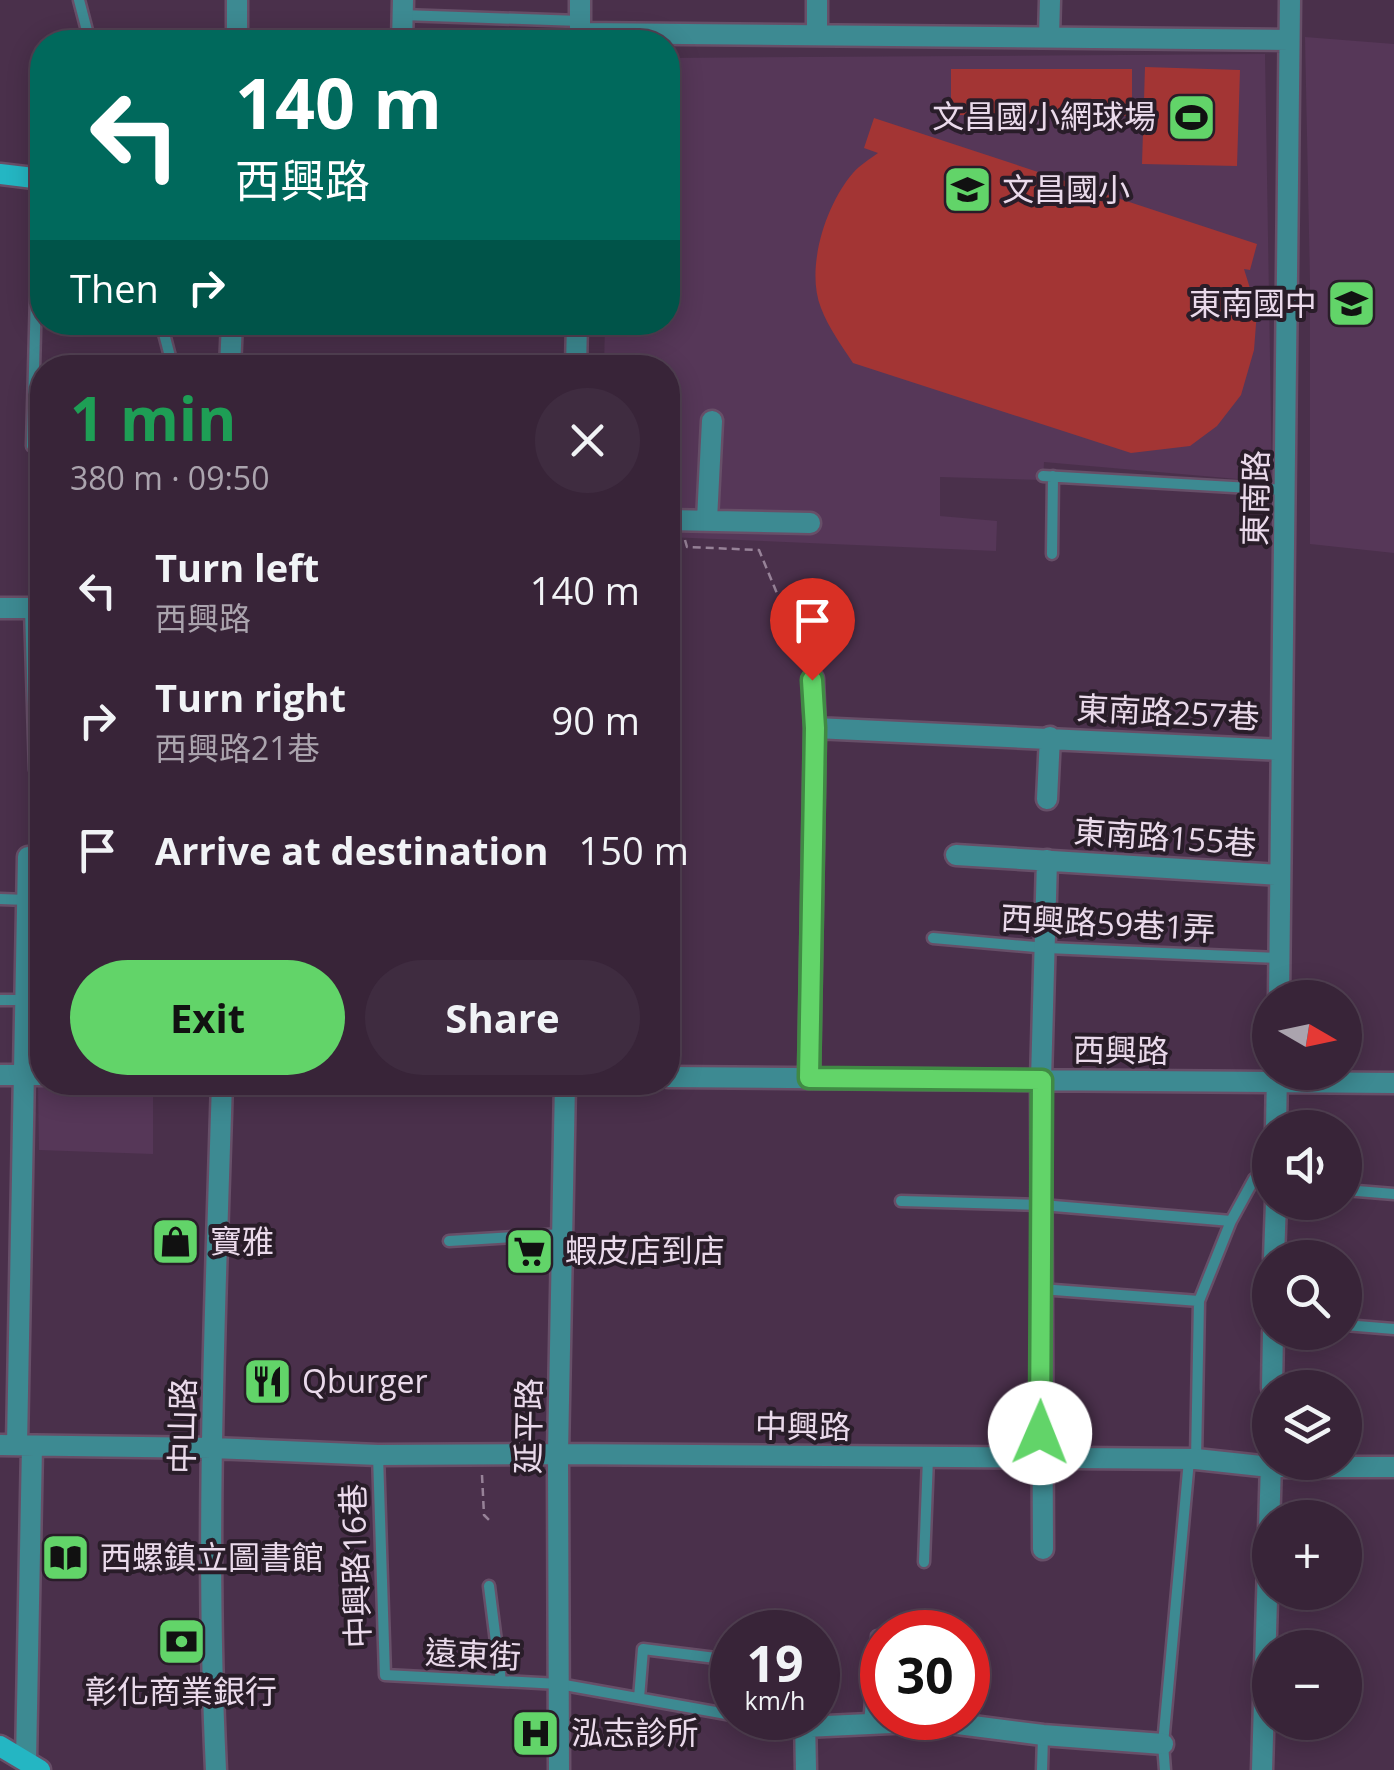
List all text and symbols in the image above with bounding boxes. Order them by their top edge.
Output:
text: 140 m [235,54,442,150]
icon: left [70,70,200,200]
sports icon: 文昌國小網球場 [1165,91,1217,143]
place label: 文昌國小網球場 [932,94,1156,137]
text: 西興路 [235,149,370,210]
school or university icon: 文昌國小 [941,164,993,216]
place label: 文昌國小 [1002,167,1130,210]
icon: right [179,260,234,315]
text: Then [70,262,159,314]
school or university icon: 東南國中 [1326,278,1378,330]
place label: 東南國中 [1189,281,1317,324]
text: 1 min [70,377,237,459]
button: close [535,388,640,493]
street label: 東南路 [1232,450,1277,546]
text: 380 m · 09:50 [70,456,269,499]
text: Turn left [155,541,319,593]
icon: left [70,563,125,618]
text: 140 m [530,564,640,616]
pin [770,578,855,681]
icon: arrive [785,593,840,648]
text: 西興路 [155,596,251,639]
text: Turn right [155,671,346,723]
street label: 東南路257巷 [1076,685,1261,738]
icon: right [70,693,125,748]
text: 90 m [551,694,640,746]
text: 西興路21巷 [155,726,320,769]
street label: 東南路155巷 [1072,809,1258,864]
icon: arrive [70,823,125,878]
text: Arrive at destination [155,824,549,876]
text: 150 m [579,824,689,876]
street label: 西興路59巷1弄 [1000,895,1217,950]
button: Exit [70,960,345,1075]
button: Share [365,960,640,1075]
north arrow [1252,980,1362,1090]
map controls [1252,980,1362,1740]
street label: 西興路 [1073,1027,1169,1072]
button: sound [1252,1110,1362,1220]
shop icon: 寶雅 [149,1216,201,1268]
place label: 寶雅 [210,1219,274,1262]
supermarket icon: 蝦皮店到店 [504,1225,556,1277]
place label: 蝦皮店到店 [565,1228,725,1271]
button: search [1252,1240,1362,1350]
restaurant icon: Qburger [241,1356,293,1408]
place label: Qburger [302,1359,428,1402]
button: layers [1252,1370,1362,1480]
street label: 中山路 [159,1378,204,1474]
street label: 延平路 [505,1378,550,1474]
position arrow [988,1381,1092,1485]
street label: 中興路 [755,1403,851,1448]
street label: 中興路16巷 [330,1483,379,1649]
button: + [1252,1500,1362,1610]
library icon: 西螺鎮立圖書館 [39,1532,91,1584]
place label: 西螺鎮立圖書館 [100,1535,324,1578]
speed limit sign: 30 [860,1610,990,1740]
bank icon: 彰化商業銀行 [155,1616,207,1668]
text: 19 [746,1629,804,1697]
street label: 遠東街 [424,1630,522,1677]
button: − [1252,1630,1362,1740]
place label: 彰化商業銀行 [85,1669,277,1712]
text: km/h [745,1683,805,1717]
hospital icon: 泓志診所 [510,1707,562,1759]
place label: 泓志診所 [571,1710,699,1753]

